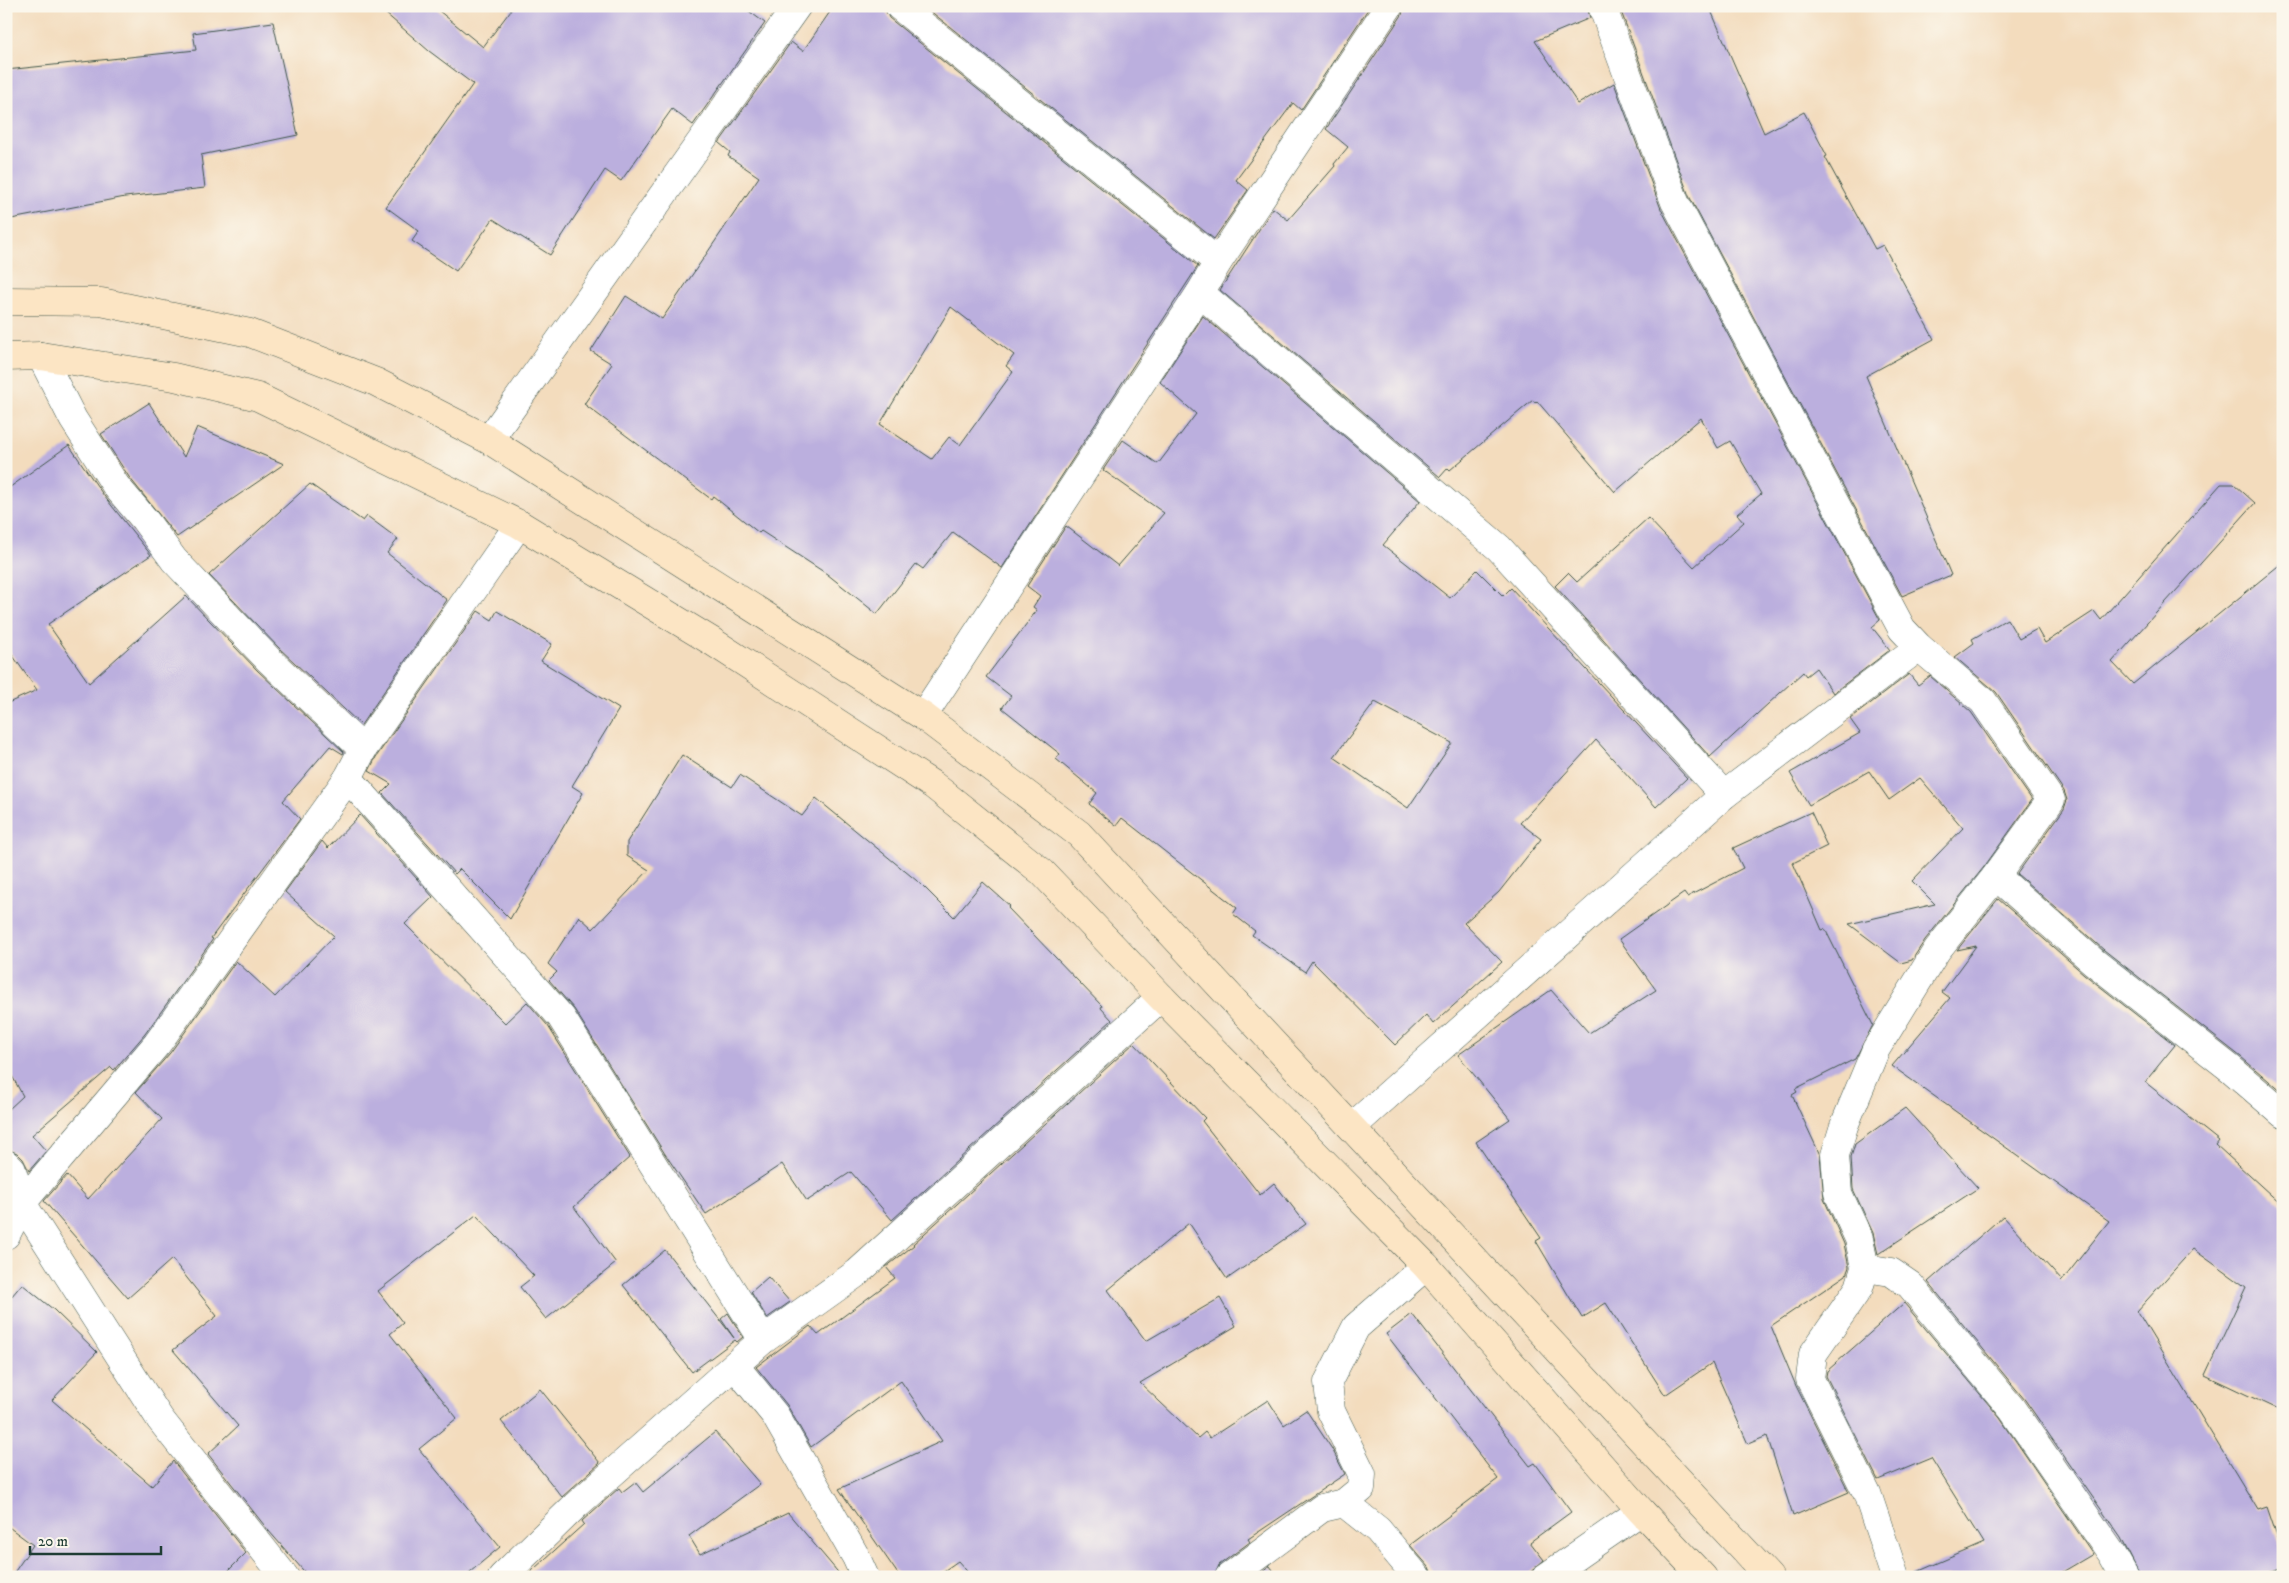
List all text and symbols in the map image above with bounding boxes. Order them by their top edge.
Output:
scale bar [30,1523,161,1555]
text: 20 m [38,1532,68,1551]

